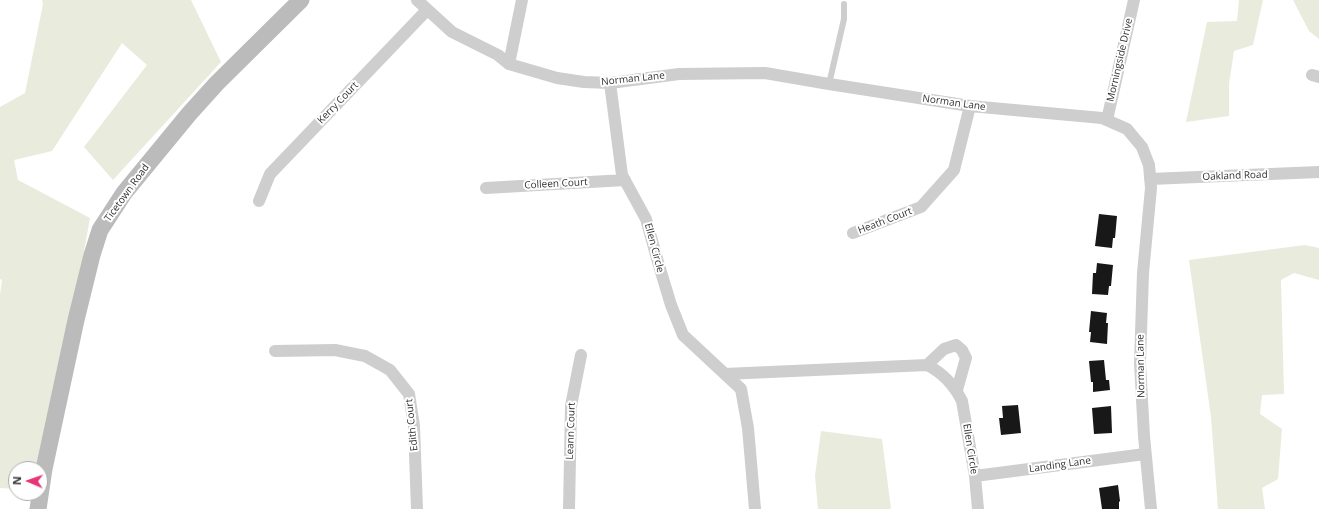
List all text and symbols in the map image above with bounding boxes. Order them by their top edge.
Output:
street label: Morningside Drive [1105,17,1135,103]
street label: Norman Lane [601,70,665,88]
street label: Kerry Court [315,80,361,126]
street label: Norman Lane [922,93,986,113]
street label: Ticetown Road [102,162,152,224]
street label: Oakland Road [1202,169,1268,183]
street label: Colleen Court [524,176,588,192]
street label: Heath Court [856,205,914,237]
street label: Ellen Circle [642,222,666,274]
street label: Norman Lane [1134,334,1148,398]
street label: Edith Court [403,398,421,452]
street label: Leann Court [564,402,578,460]
street label: Ellen Circle [960,423,980,475]
street label: Landing Lane [1028,455,1092,475]
north arrow [8,461,48,501]
text: N [9,476,24,485]

